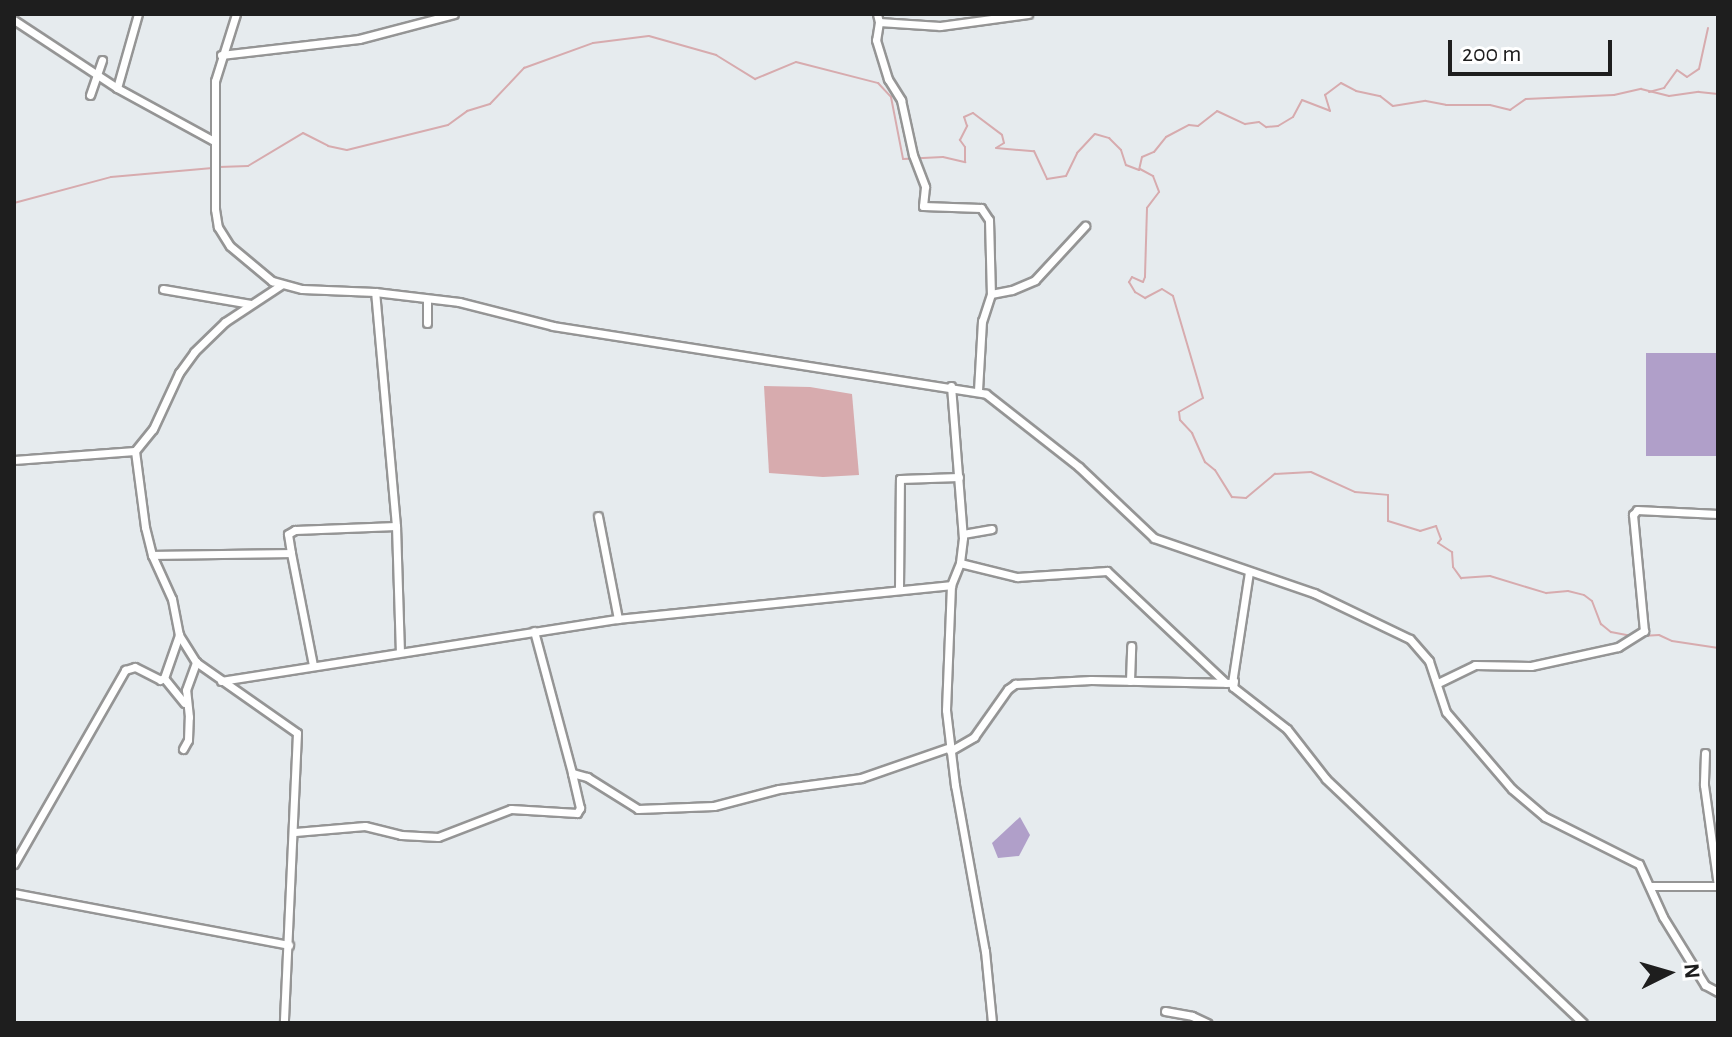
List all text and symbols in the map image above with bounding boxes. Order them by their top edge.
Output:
scale bar [1452,24,1616,74]
text: 200 m [1462,42,1521,66]
north arrow [1628,933,1708,1013]
text: N [1680,962,1704,979]

